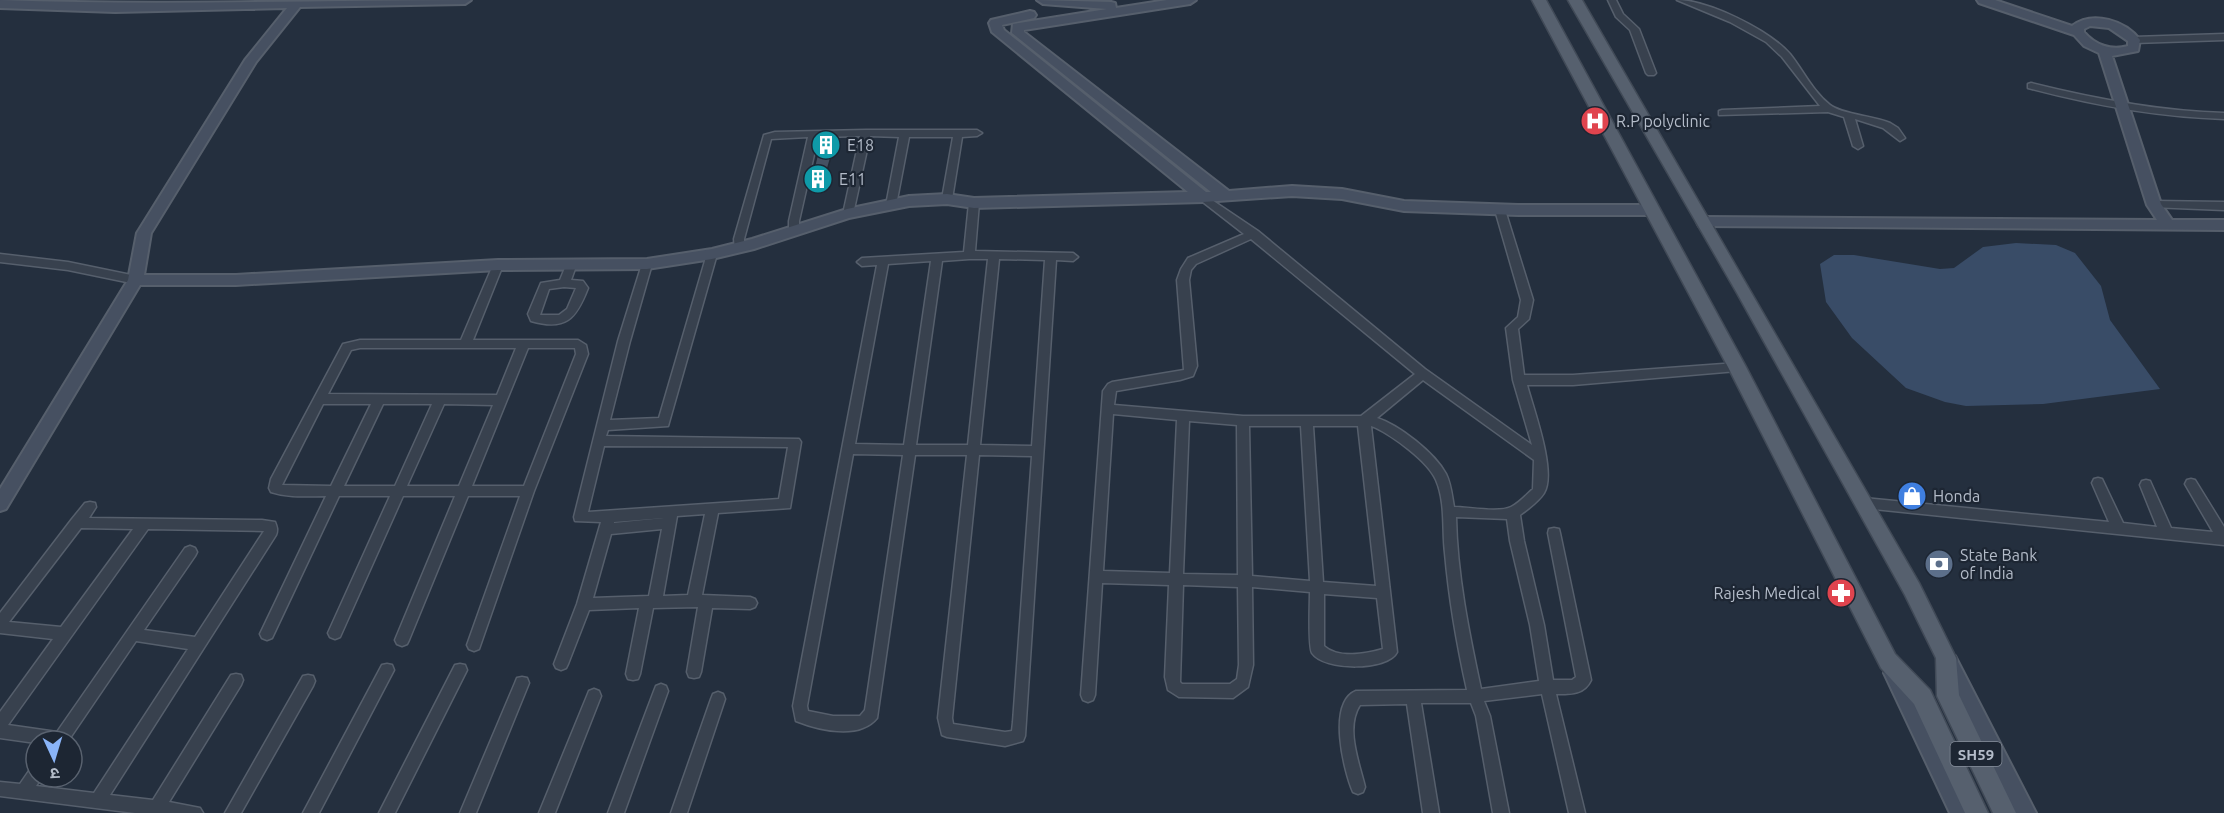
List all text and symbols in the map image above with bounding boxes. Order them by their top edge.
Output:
hospital icon: R.P polyclinic [1579,105,1611,137]
place label: R.P polyclinic [1616,112,1711,130]
building icon: E18 [810,129,842,161]
place label: E18 [847,136,874,154]
building icon: E11 [802,163,834,195]
place label: E11 [839,170,866,188]
shop icon: Honda [1896,480,1928,512]
place label: Honda [1933,487,1980,505]
place label: State Bank of India [1960,546,2037,582]
bank icon: State Bank of India [1923,548,1955,580]
pharmacy icon: Rajesh Medical [1825,577,1857,609]
place label: Rajesh Medical [1714,584,1820,602]
north arrow [24,729,84,789]
road number: SH59 [1950,742,2002,766]
text: उ [49,765,60,783]

